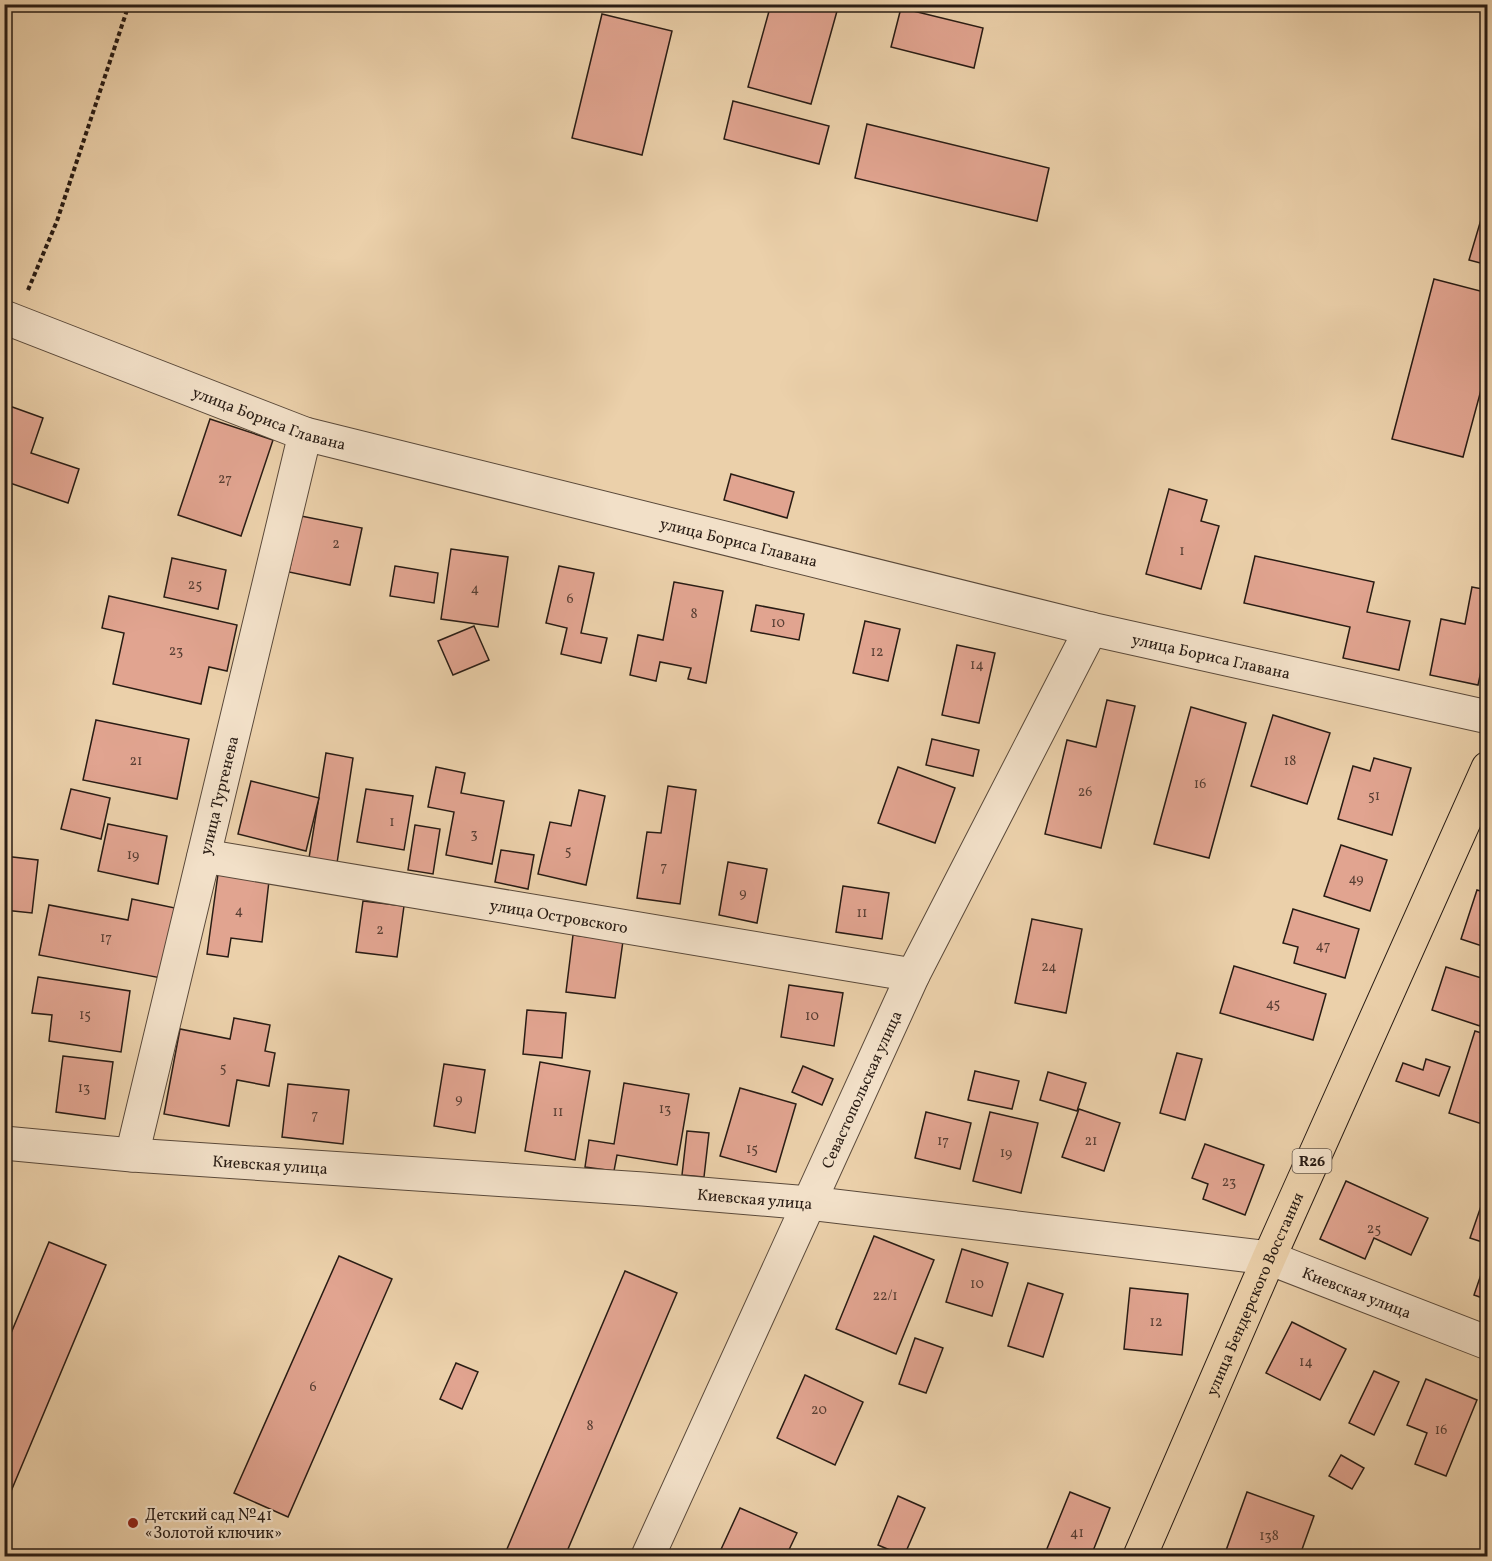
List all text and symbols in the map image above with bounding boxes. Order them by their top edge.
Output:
street label: улица Бориса Главана [189,382,348,457]
house number: 27 [218,470,232,489]
street label: улица Бориса Главана [657,513,820,574]
house number: 2 [332,535,340,554]
house number: 1 [1179,542,1185,561]
house number: 25 [188,576,202,595]
house number: 4 [471,580,479,599]
house number: 6 [566,590,574,609]
house number: 8 [690,605,698,624]
house number: 10 [771,614,785,633]
street label: улица Бориса Главана [1130,629,1292,686]
house number: 23 [169,642,183,661]
house number: 12 [871,643,883,662]
house number: 14 [970,656,984,675]
street label: улица Тургенева [195,734,245,857]
house number: 21 [130,752,142,771]
house number: 18 [1284,752,1296,771]
house number: 16 [1194,775,1206,794]
house number: 26 [1078,783,1092,802]
house number: 51 [1368,787,1380,806]
house number: 1 [389,813,395,832]
house number: 3 [470,825,478,844]
house number: 5 [565,842,571,861]
house number: 19 [127,846,139,865]
house number: 7 [661,858,668,877]
house number: 49 [1348,870,1364,889]
house number: 9 [739,884,747,903]
street label: улица Островского [488,895,630,940]
house number: 4 [235,902,243,921]
house number: 11 [857,904,867,923]
house number: 2 [376,921,384,940]
house number: 17 [100,929,112,948]
house number: 47 [1315,937,1331,956]
house number: 24 [1041,958,1057,977]
house number: 45 [1266,995,1280,1014]
house number: 15 [79,1006,91,1025]
house number: 10 [805,1007,819,1026]
street label: Севастопольская улица [817,1007,908,1173]
house number: 5 [220,1059,226,1078]
house number: 13 [78,1079,90,1098]
house number: 9 [455,1090,463,1109]
house number: 13 [659,1100,671,1119]
house number: 11 [553,1103,563,1122]
house number: 7 [312,1106,319,1125]
house number: 17 [937,1132,949,1151]
house number: 21 [1085,1132,1097,1151]
house number: 15 [746,1140,758,1159]
house number: 19 [1000,1144,1012,1163]
road number: R26 [1292,1149,1332,1173]
street label: Киевская улица [212,1151,328,1181]
house number: 23 [1222,1173,1236,1192]
street label: Киевская улица [696,1185,813,1216]
street label: улица Бендерского Восстания [1202,1189,1310,1400]
house number: 25 [1367,1220,1381,1239]
street label: Киевская улица [1298,1263,1414,1325]
house number: 10 [970,1275,984,1294]
house number: 22/1 [872,1287,898,1306]
house number: 12 [1150,1313,1162,1332]
house number: 14 [1299,1353,1313,1372]
house number: 6 [309,1378,317,1397]
house number: 20 [811,1401,827,1420]
house number: 8 [586,1417,594,1436]
house number: 16 [1435,1421,1447,1440]
place label: Детский сад №41 «Золотой ключик» [145,1505,282,1545]
marker: Детский сад №41 «Золотой ключик» [126,1516,140,1530]
house number: 41 [1070,1524,1084,1543]
house number: 138 [1259,1527,1279,1546]

